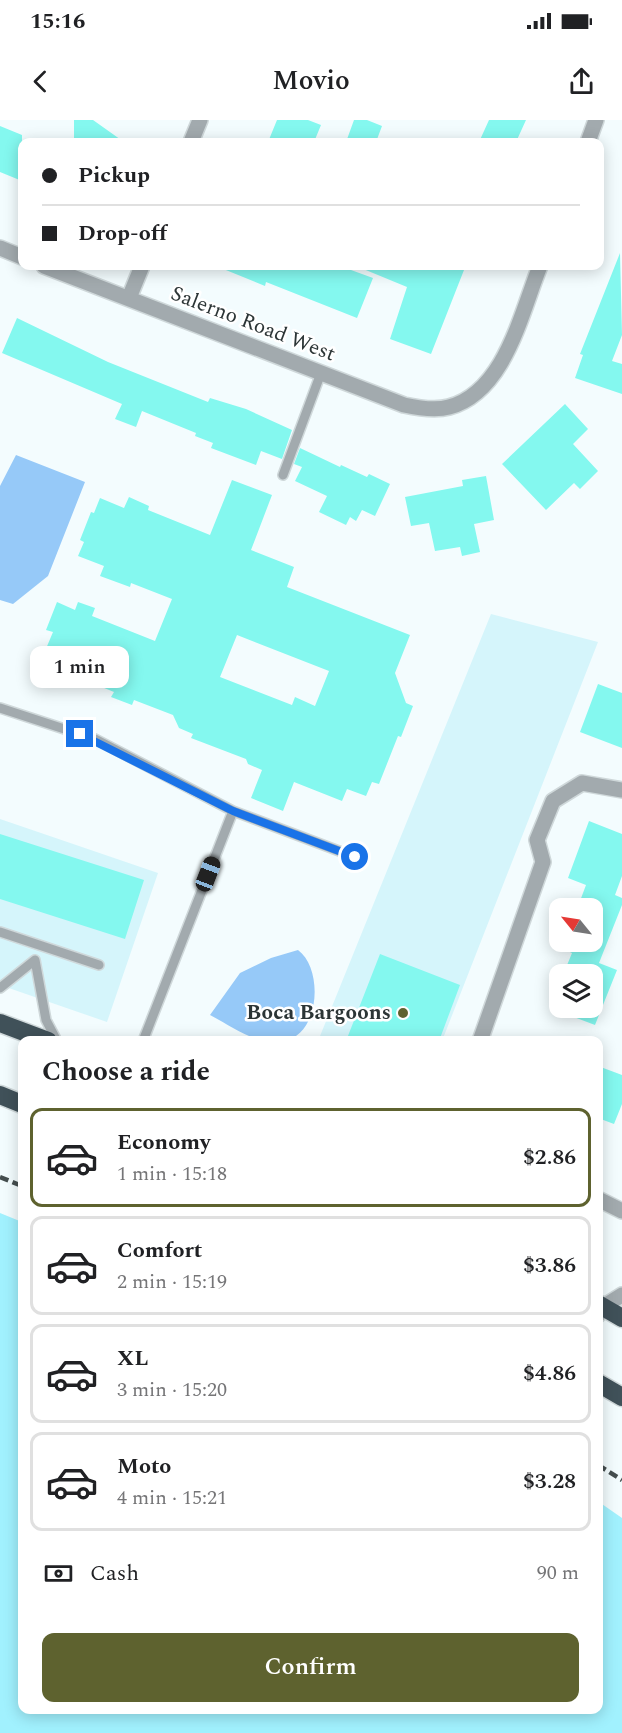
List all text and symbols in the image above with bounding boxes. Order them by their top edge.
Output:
text: 15:16 [30,5,85,38]
text: Movio [272,60,350,102]
icon: back [24,65,57,98]
icon: share [565,65,598,98]
text: Pickup [78,159,150,192]
text: Drop-off [78,217,167,250]
street label: Salerno Road West [166,278,340,370]
callout: 1 min [31,647,130,689]
text: 1 min [54,652,105,682]
route end [66,720,93,747]
route start [341,843,368,870]
car [193,854,223,894]
north arrow [549,898,603,952]
map controls [549,898,603,1018]
button: layers [549,964,603,1018]
place label: Boca Bargoons [246,997,391,1029]
marker: Boca Bargoons [396,1006,410,1020]
text: Choose a ride [42,1051,210,1093]
text: Economy [117,1126,210,1159]
icon: car [45,1131,99,1185]
text: $2.86 [523,1141,576,1174]
text: 1 min · 15:18 [117,1159,227,1189]
text: Comfort [117,1234,202,1267]
icon: car [45,1239,99,1293]
text: $3.86 [523,1249,576,1282]
text: 2 min · 15:19 [117,1267,227,1297]
text: XL [117,1342,148,1375]
icon: car [45,1347,99,1401]
text: $4.86 [523,1357,576,1390]
text: 3 min · 15:20 [117,1375,227,1405]
text: Moto [117,1450,171,1483]
icon: car [45,1455,99,1509]
text: $3.28 [523,1465,576,1498]
text: 4 min · 15:21 [117,1483,227,1513]
icon: cash [42,1557,75,1590]
text: Cash [90,1557,139,1590]
text: 90 m [537,1558,579,1588]
button: Confirm [42,1633,579,1702]

